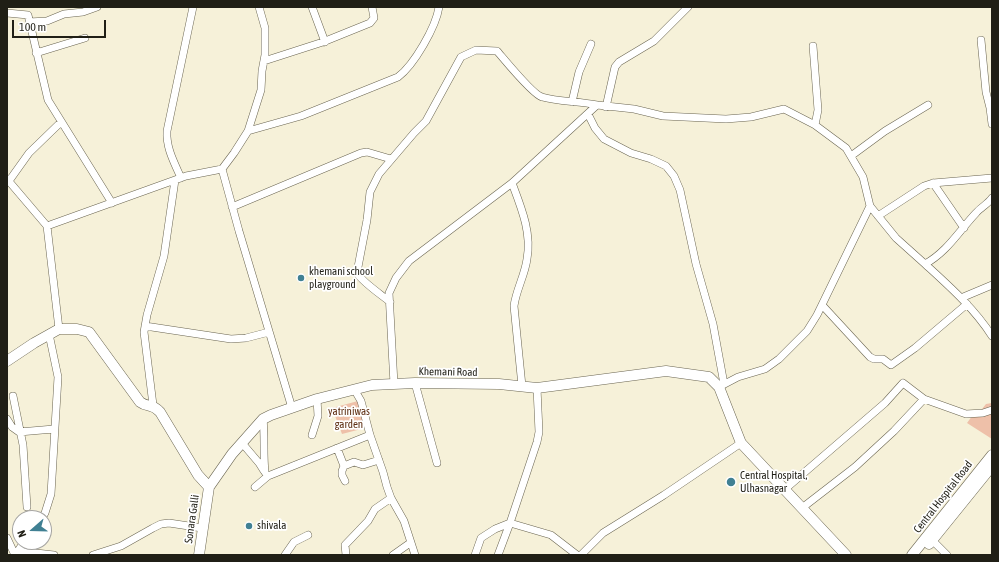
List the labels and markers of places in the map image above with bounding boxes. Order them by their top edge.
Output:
place label: khemani school playground [309,265,373,291]
marker: khemani school playground [296,273,306,283]
place label: Central Hospital, Ulhasnagar [740,469,807,495]
marker: Central Hospital, Ulhasnagar [725,476,737,488]
place label: shivala [257,519,286,533]
marker: shivala [244,521,254,531]

